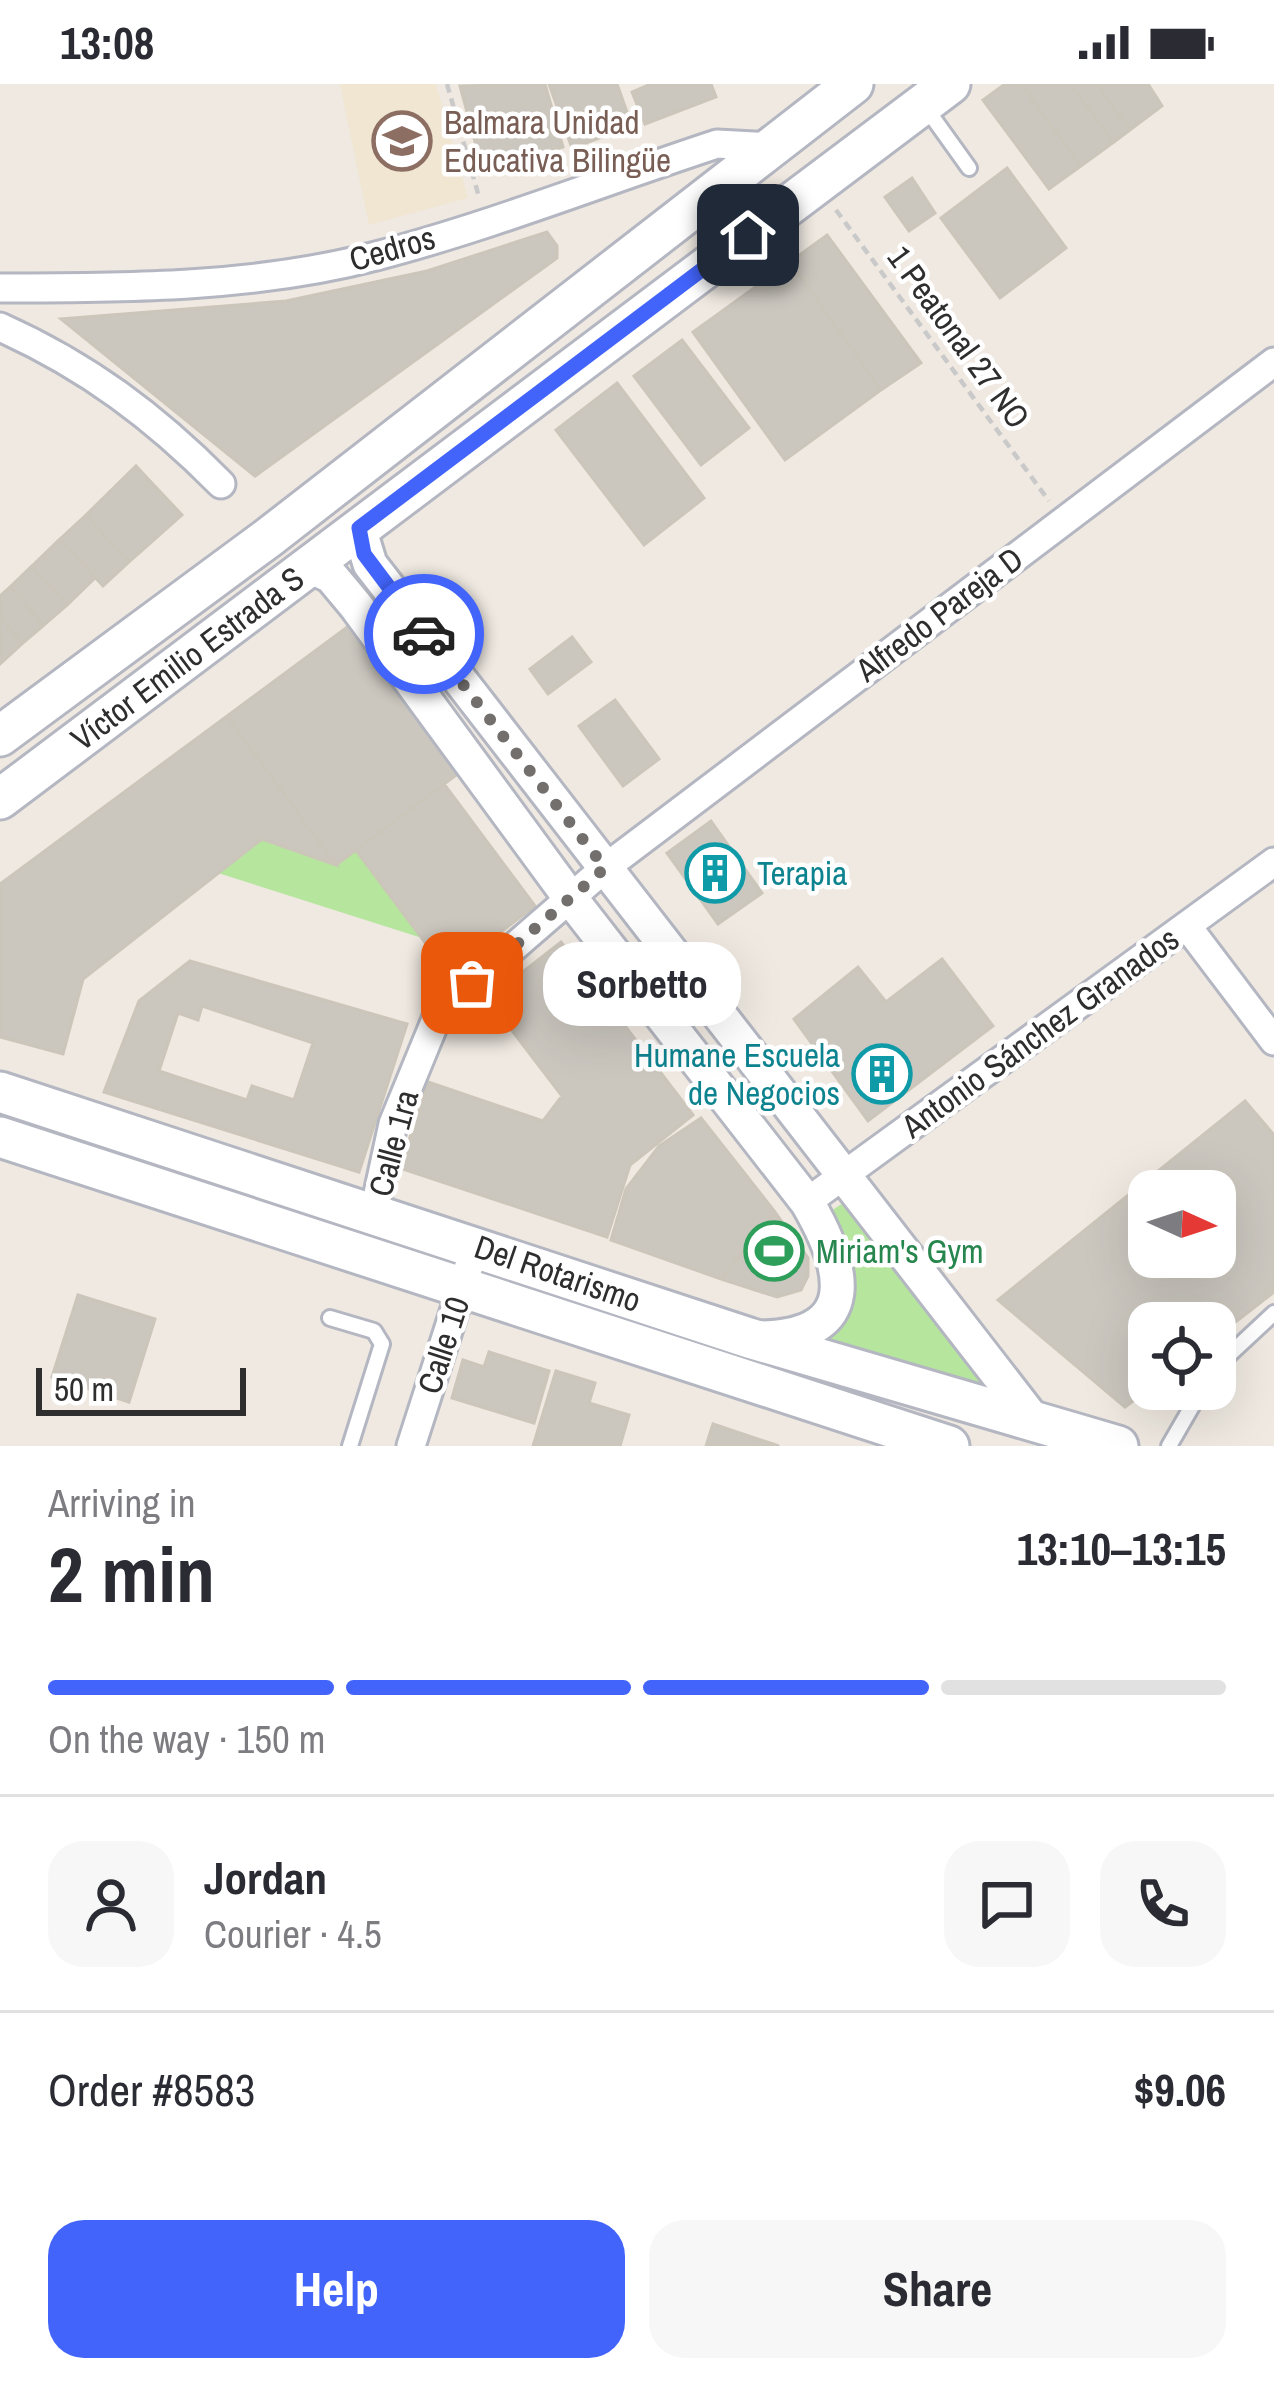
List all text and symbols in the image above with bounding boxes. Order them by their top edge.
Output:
text: 13:08 [60,12,154,73]
place label: Balmara Unidad Educativa Bilingüe [444,100,671,182]
school or university icon: Balmara Unidad Educativa Bilingüe [371,110,433,172]
pin [697,184,799,286]
icon: home [715,202,781,268]
street label: Cedros [344,215,440,281]
street label: 1 Peatonal 27 NO [878,237,1040,437]
street label: Alfredo Pareja D [846,537,1032,692]
street label: Víctor Emilio Estrada S [62,556,312,760]
courier [364,574,484,694]
icon: car [391,601,457,667]
building icon: Terapia [684,842,746,904]
place label: Terapia [757,851,847,895]
street label: Antonio Sánchez Granados [892,916,1187,1148]
pin [421,932,523,1034]
callout: Sorbetto [544,941,742,1025]
icon: bag [439,950,505,1016]
text: Sorbetto [576,958,708,1010]
place label: Humane Escuela de Negocios [634,1033,840,1115]
building icon: Humane Escuela de Negocios [851,1043,913,1105]
street label: Calle 1ra [358,1085,428,1201]
north arrow [1128,1170,1236,1278]
map controls [1128,1170,1236,1410]
sports icon: Miriam's Gym [743,1220,805,1282]
street label: Del Rotarismo [469,1224,647,1322]
place label: Miriam's Gym [816,1229,984,1273]
street label: Calle 10 [407,1291,479,1399]
button: locate [1128,1302,1236,1410]
scale bar [36,1362,246,1415]
text: 50 m [54,1367,114,1411]
text: Arriving in [48,1477,196,1529]
text: 13:10–13:15 [1017,1518,1226,1579]
text: 2 min [48,1521,215,1626]
text: On the way · 150 m [48,1713,325,1765]
button: person [48,1841,174,1967]
button: chat [944,1841,1070,1967]
button: phone [1100,1841,1226,1967]
text: Jordan [204,1847,327,1908]
text: Courier · 4.5 [204,1908,382,1960]
text: Order #8583 [48,2059,255,2120]
text: $9.06 [1134,2059,1226,2120]
button: Help [48,2220,625,2358]
button: Share [649,2220,1226,2358]

